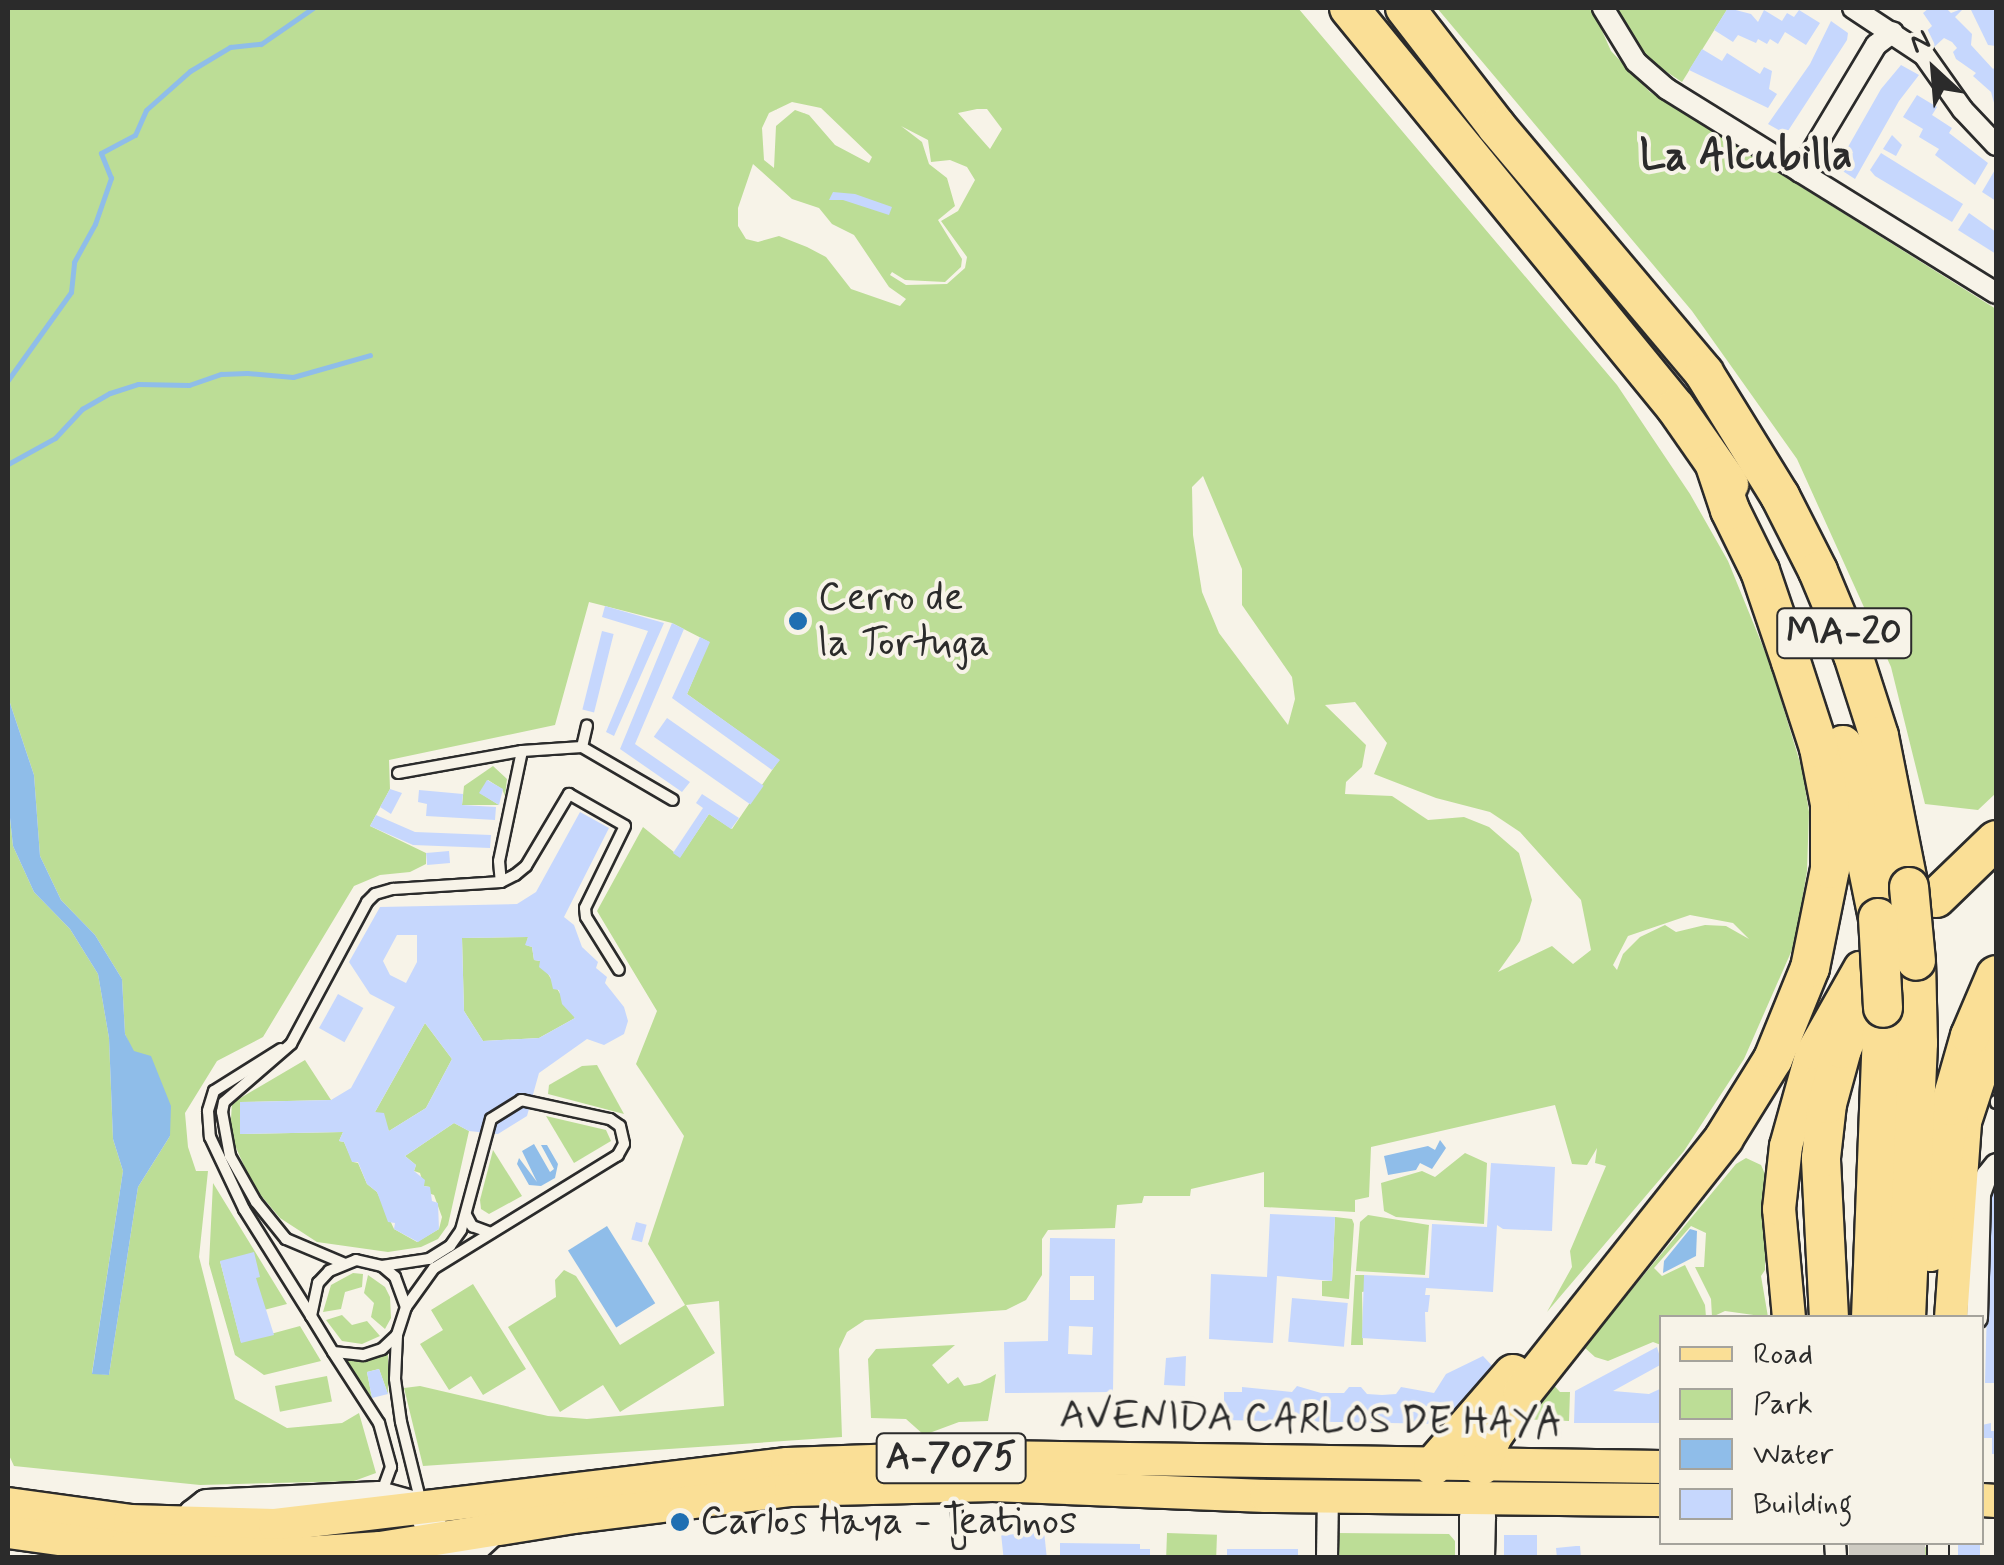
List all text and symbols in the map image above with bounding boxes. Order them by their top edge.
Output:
north arrow [1884,20,1984,120]
text: N [1904,22,1937,63]
district label: La Alcubilla [1643,132,1849,182]
place label: Cerro de la Tortuga [818,574,989,668]
road number: MA-20 [1774,600,1914,666]
marker: Cerro de la Tortuga [787,610,809,632]
legend [1659,1315,1984,1545]
text: Road [1753,1335,1813,1374]
text: Park [1753,1385,1813,1424]
street label: AVENIDA CARLOS DE HAYA [1059,1392,1563,1448]
road number: A-7075 [874,1425,1028,1491]
text: Water [1753,1435,1833,1474]
text: Building [1753,1485,1852,1524]
place label: Carlos Haya - Teatinos [700,1498,1079,1546]
marker: Carlos Haya - Teatinos [669,1511,691,1533]

